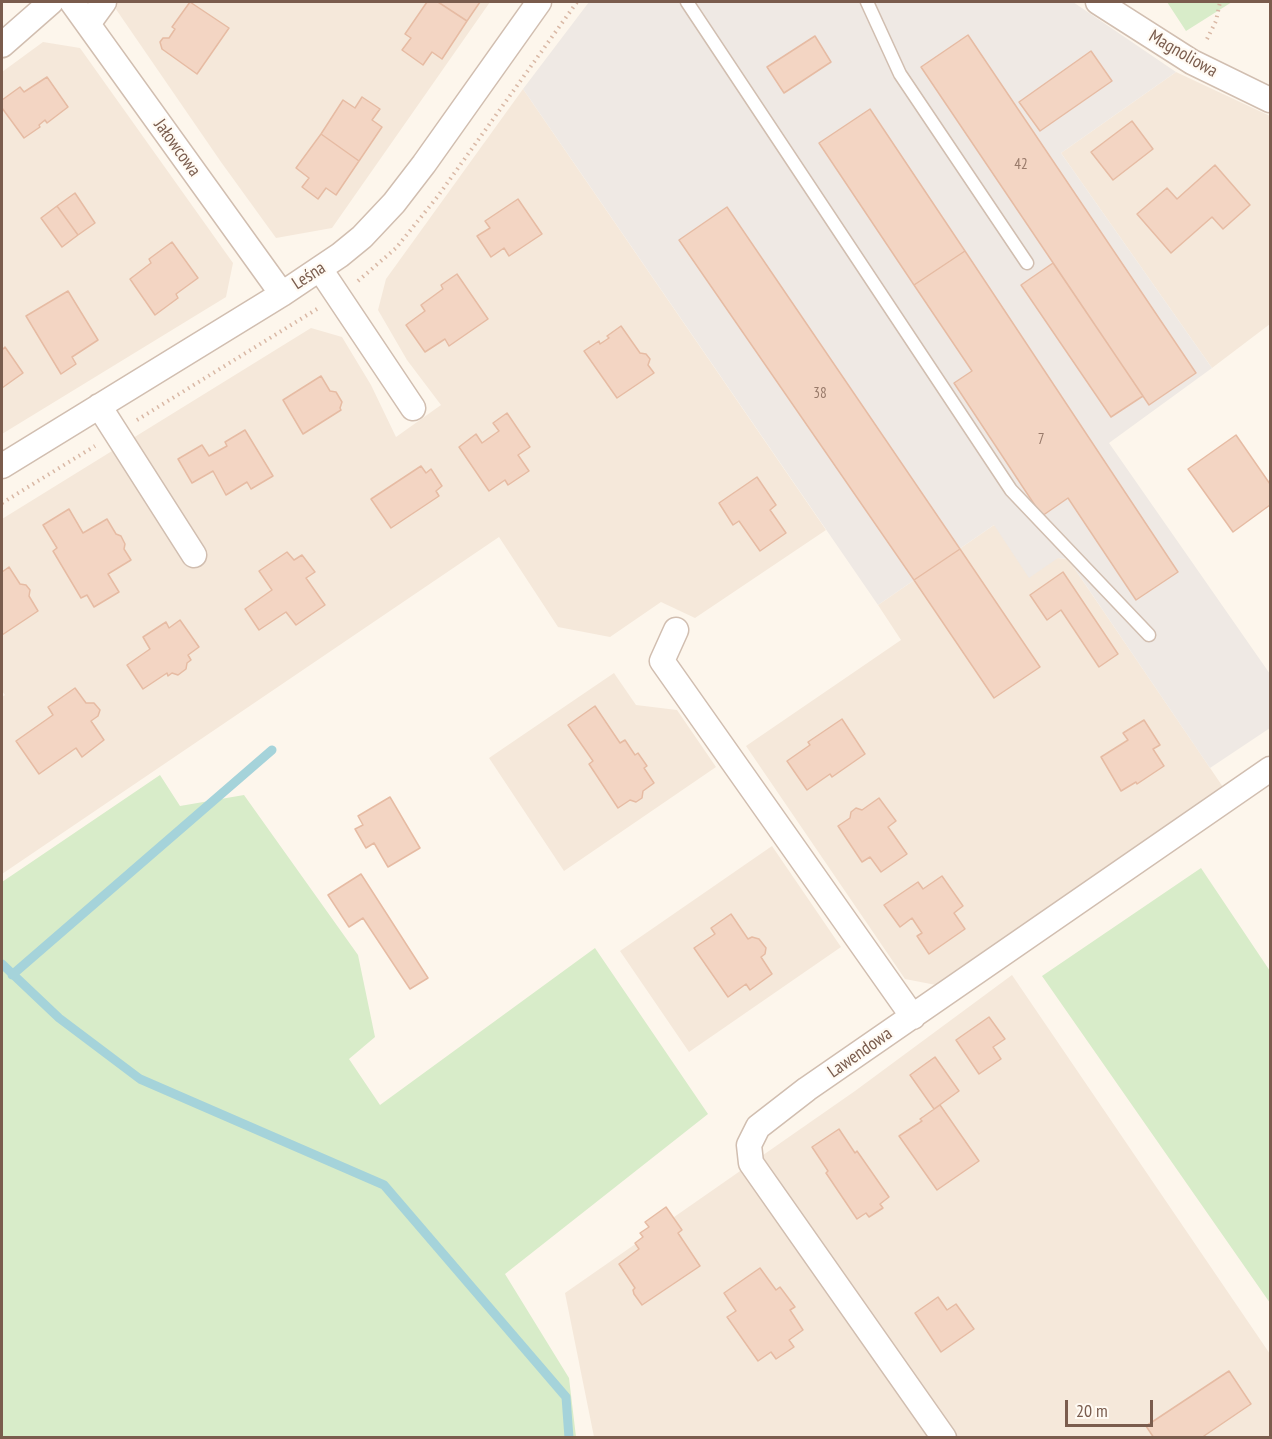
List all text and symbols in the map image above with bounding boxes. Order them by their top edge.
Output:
street label: Magnoliowa [1145,26,1221,82]
street label: Jałowcowa [149,115,205,181]
house number: 42 [1014,156,1028,174]
street label: Leśna [288,257,330,295]
house number: 38 [813,385,827,403]
house number: 7 [1038,431,1044,449]
street label: Lawendowa [824,1023,896,1083]
scale bar [1068,1388,1156,1426]
text: 20 m [1076,1399,1108,1422]

